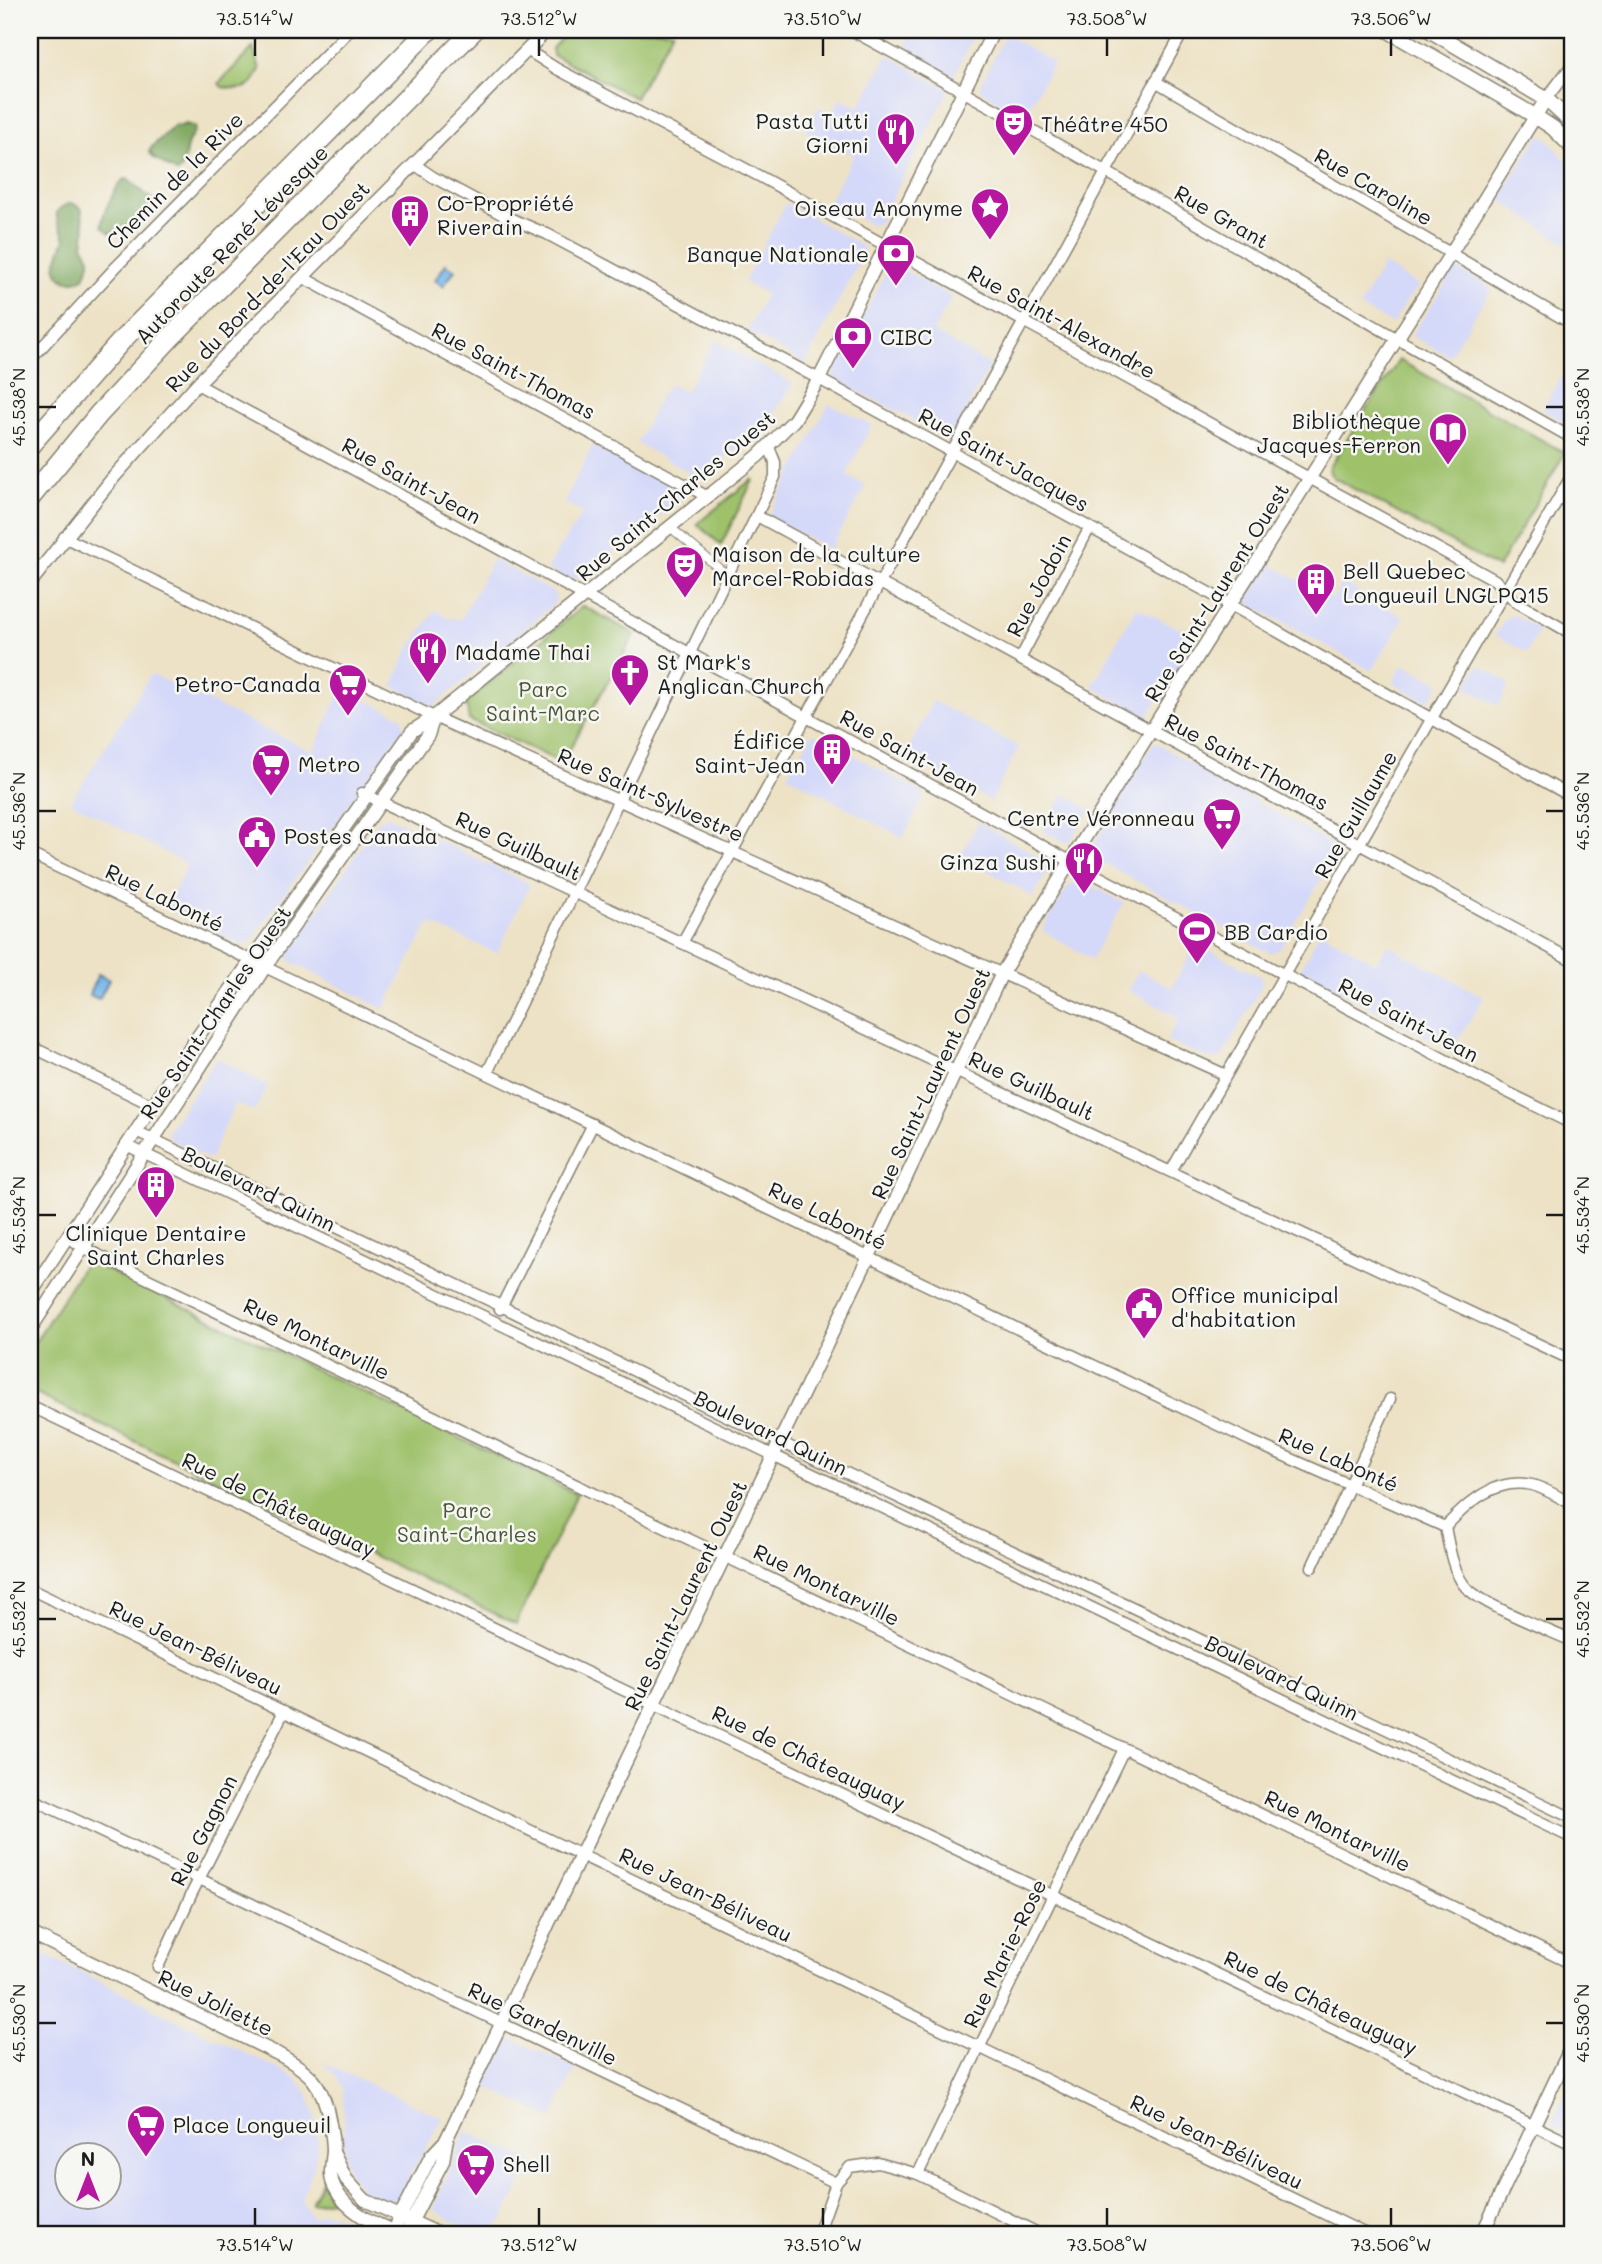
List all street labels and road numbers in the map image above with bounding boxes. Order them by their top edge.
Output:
street label: Chemin de la Rive [100,106,248,254]
street label: Autoroute René-Lévesque [129,139,333,349]
street label: Rue Caroline [1310,141,1438,231]
street label: Rue du Bord-de-l'Eau Ouest [159,175,375,397]
street label: Rue Grant [1170,178,1274,254]
street label: Rue Saint-Alexandre [963,258,1161,384]
street label: Rue Saint-Thomas [427,315,601,425]
street label: Rue Saint-Jacques [914,401,1094,517]
street label: Rue Saint-Charles Ouest [570,404,780,586]
street label: Rue Saint-Jean [338,431,486,529]
street label: Rue Saint-Laurent Ouest [1138,478,1294,706]
street label: Rue Jodoin [1000,529,1076,641]
street label: Rue Saint-Jean [836,703,984,801]
street label: Rue Saint-Thomas [1160,706,1334,816]
street label: Rue Saint-Sylvestre [554,741,748,847]
street label: Rue Guillaume [1308,745,1402,883]
street label: Rue Guilbault [452,804,586,886]
street label: Rue Labonté [101,857,229,937]
street label: Rue Saint-Charles Ouest [133,900,297,1124]
street label: Rue Saint-Laurent Ouest [864,963,996,1203]
street label: Rue Saint-Jean [1334,971,1484,1067]
street label: Rue Guilbault [965,1044,1099,1126]
street label: Boulevard Quinn [178,1139,340,1237]
street label: Rue Labonté [764,1175,892,1255]
street label: Rue Montarville [239,1291,395,1385]
street label: Boulevard Quinn [690,1383,852,1481]
street label: Rue Labonté [1275,1421,1403,1497]
street label: Rue de Châteauguay [178,1445,380,1563]
street label: Rue Saint-Laurent Ouest [617,1475,753,1715]
street label: Rue Montarville [749,1537,905,1631]
street label: Rue Jean-Béliveau [105,1593,287,1701]
street label: Boulevard Quinn [1201,1628,1363,1726]
street label: Rue de Châteauguay [708,1698,910,1816]
street label: Rue Gagnon [163,1770,243,1890]
street label: Rue Montarville [1260,1783,1416,1877]
street label: Rue Jean-Béliveau [615,1840,797,1948]
street label: Rue Marie-Rose [956,1874,1052,2032]
street label: Rue de Châteauguay [1220,1943,1422,2061]
street label: Rue Joliette [154,1963,278,2041]
street label: Rue Gardenville [464,1975,622,2071]
street label: Rue Jean-Béliveau [1126,2087,1308,2195]

